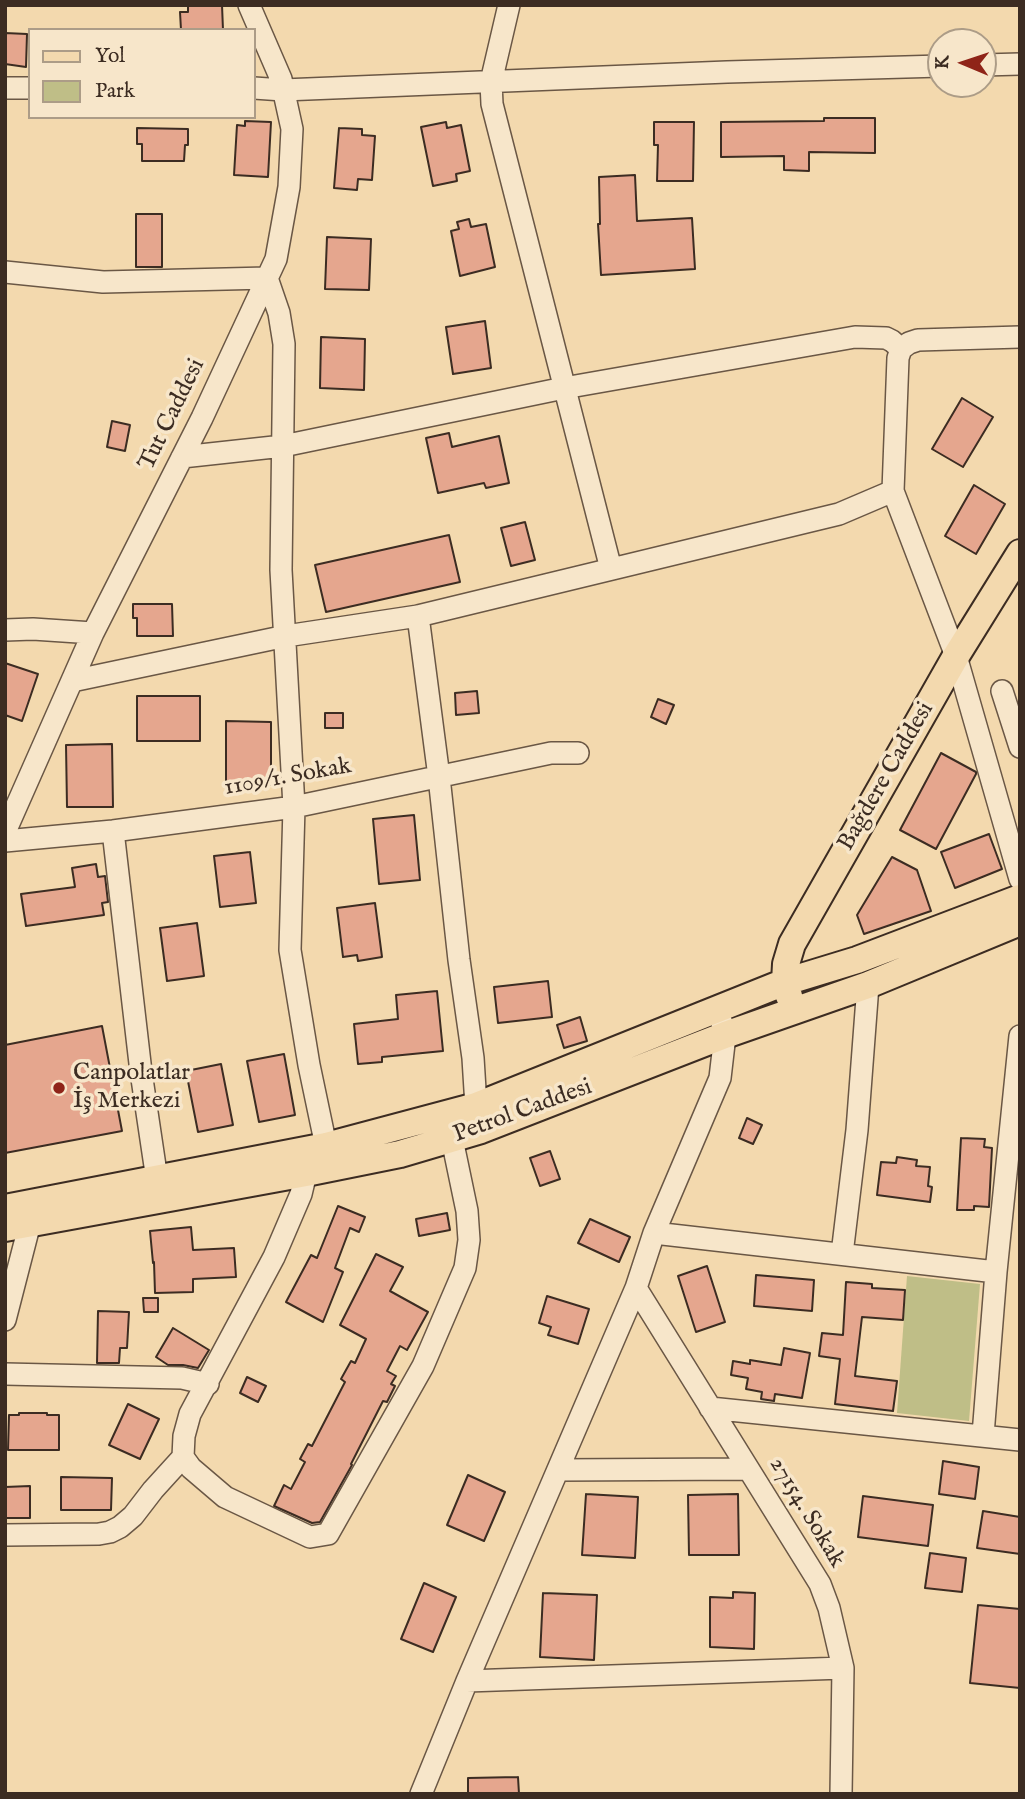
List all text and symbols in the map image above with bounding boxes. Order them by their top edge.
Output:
legend [28,28,256,119]
north arrow [927,28,997,98]
text: Yol [95,43,125,70]
text: K [931,55,955,70]
text: Park [95,78,135,105]
street label: Tut Caddesi [134,355,212,475]
street label: Bağdere Caddesi [833,697,941,857]
street label: 1109/1. Sokak [222,753,354,803]
place label: Canpolatlar İş Merkezi [73,1060,190,1116]
street label: Petrol Caddesi [450,1074,596,1150]
marker: Canpolatlar İş Merkezi [51,1080,67,1096]
street label: 27154. Sokak [762,1453,850,1573]

